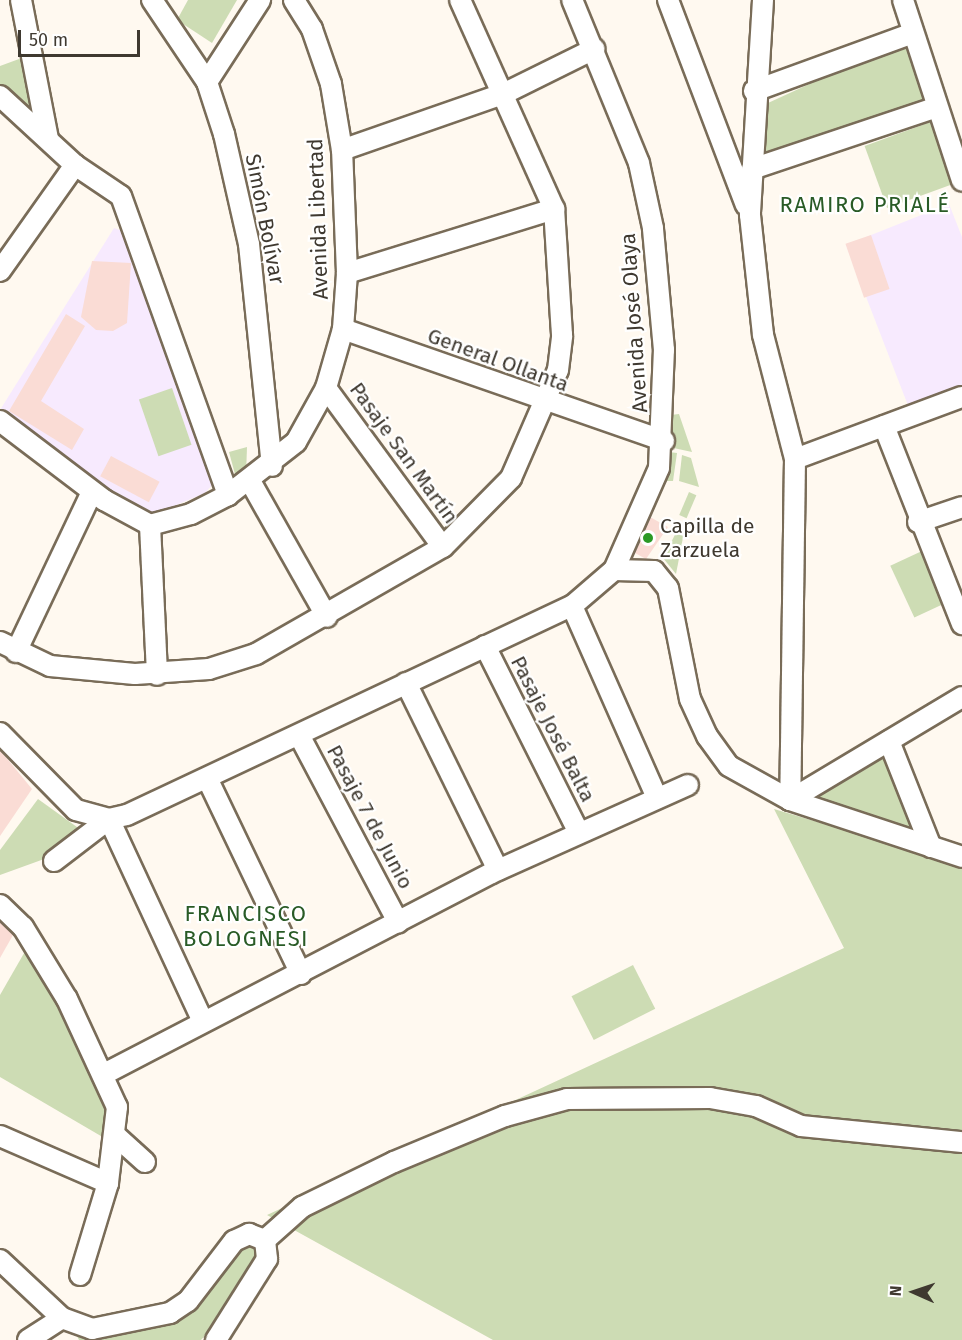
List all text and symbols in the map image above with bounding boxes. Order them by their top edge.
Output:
scale bar [21,18,142,56]
text: 50 m [29,29,68,51]
street label: Avenida Libertad [303,138,333,300]
street label: Simón Bolívar [240,152,290,286]
district label: RAMIRO PRIALÉ [779,192,951,218]
street label: Avenida José Olaya [615,232,653,414]
street label: General Ollanta [424,323,572,397]
street label: Pasaje San Martín [344,377,464,529]
place label: Capilla de Zarzuela [660,513,755,563]
marker: Capilla de Zarzuela [641,531,655,545]
street label: Pasaje José Balta [505,652,601,806]
street label: Pasaje 7 de Junio [321,741,419,893]
district label: FRANCISCO BOLOGNESI [183,900,309,951]
north arrow [884,1262,944,1322]
text: N [886,1285,905,1297]

